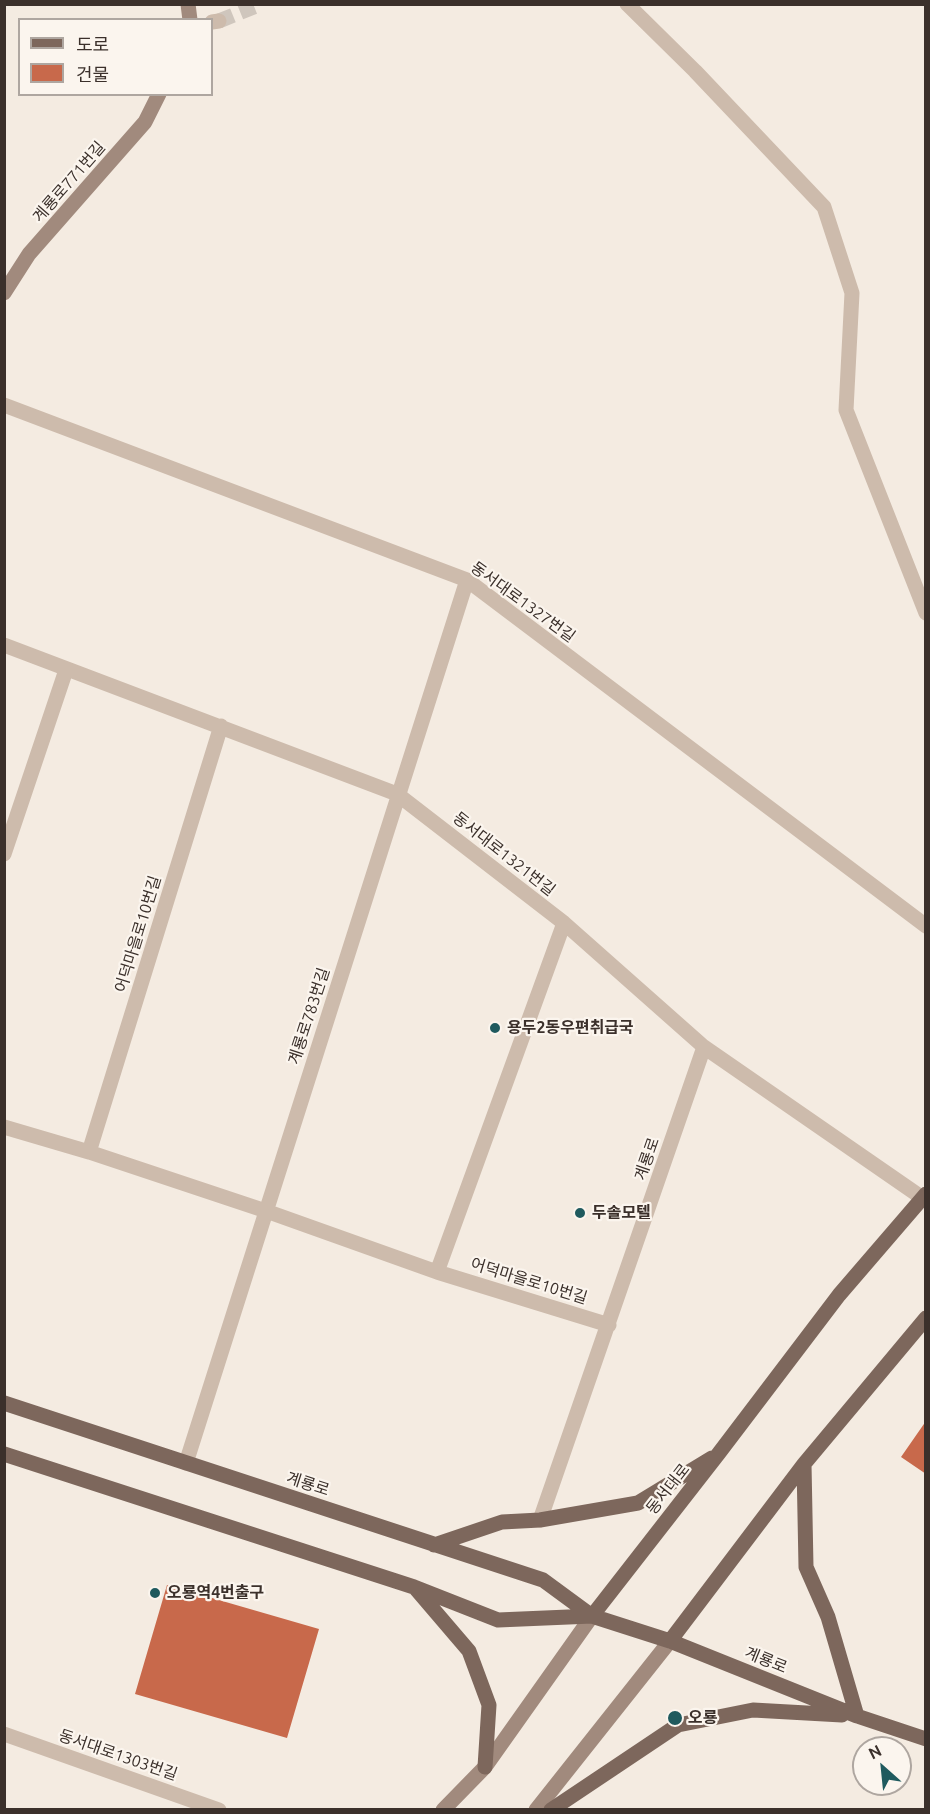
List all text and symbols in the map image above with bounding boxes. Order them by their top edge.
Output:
legend [18,18,213,96]
text: 도로 [76,34,109,54]
text: 건물 [76,64,109,84]
street label: 계룡로771번길 [29,138,109,226]
street label: 동서대로1327번길 [467,558,579,646]
street label: 동서대로1321번길 [449,808,559,900]
street label: 어덕마을로10번길 [111,873,165,995]
street label: 계룡로783번길 [284,965,334,1067]
place label: 용두2동우편취급국 [507,1018,634,1038]
marker: 용두2동우편취급국 [488,1021,502,1035]
street label: 계룡로 [631,1135,663,1183]
place label: 두솔모텔 [592,1203,651,1223]
marker: 두솔모텔 [573,1206,587,1220]
street label: 어덕마을로10번길 [468,1254,590,1308]
street label: 동서대로 [642,1460,694,1518]
street label: 계룡로 [284,1468,332,1500]
place label: 오룡역4번출구 [167,1583,264,1603]
marker: 오룡역4번출구 [148,1586,162,1600]
street label: 계룡로 [742,1643,790,1677]
place label: 오룡 [688,1708,717,1728]
marker: 오룡 [666,1709,684,1727]
street label: 동서대로1303번길 [56,1726,180,1784]
north arrow [852,1736,912,1796]
text: N [865,1741,884,1762]

